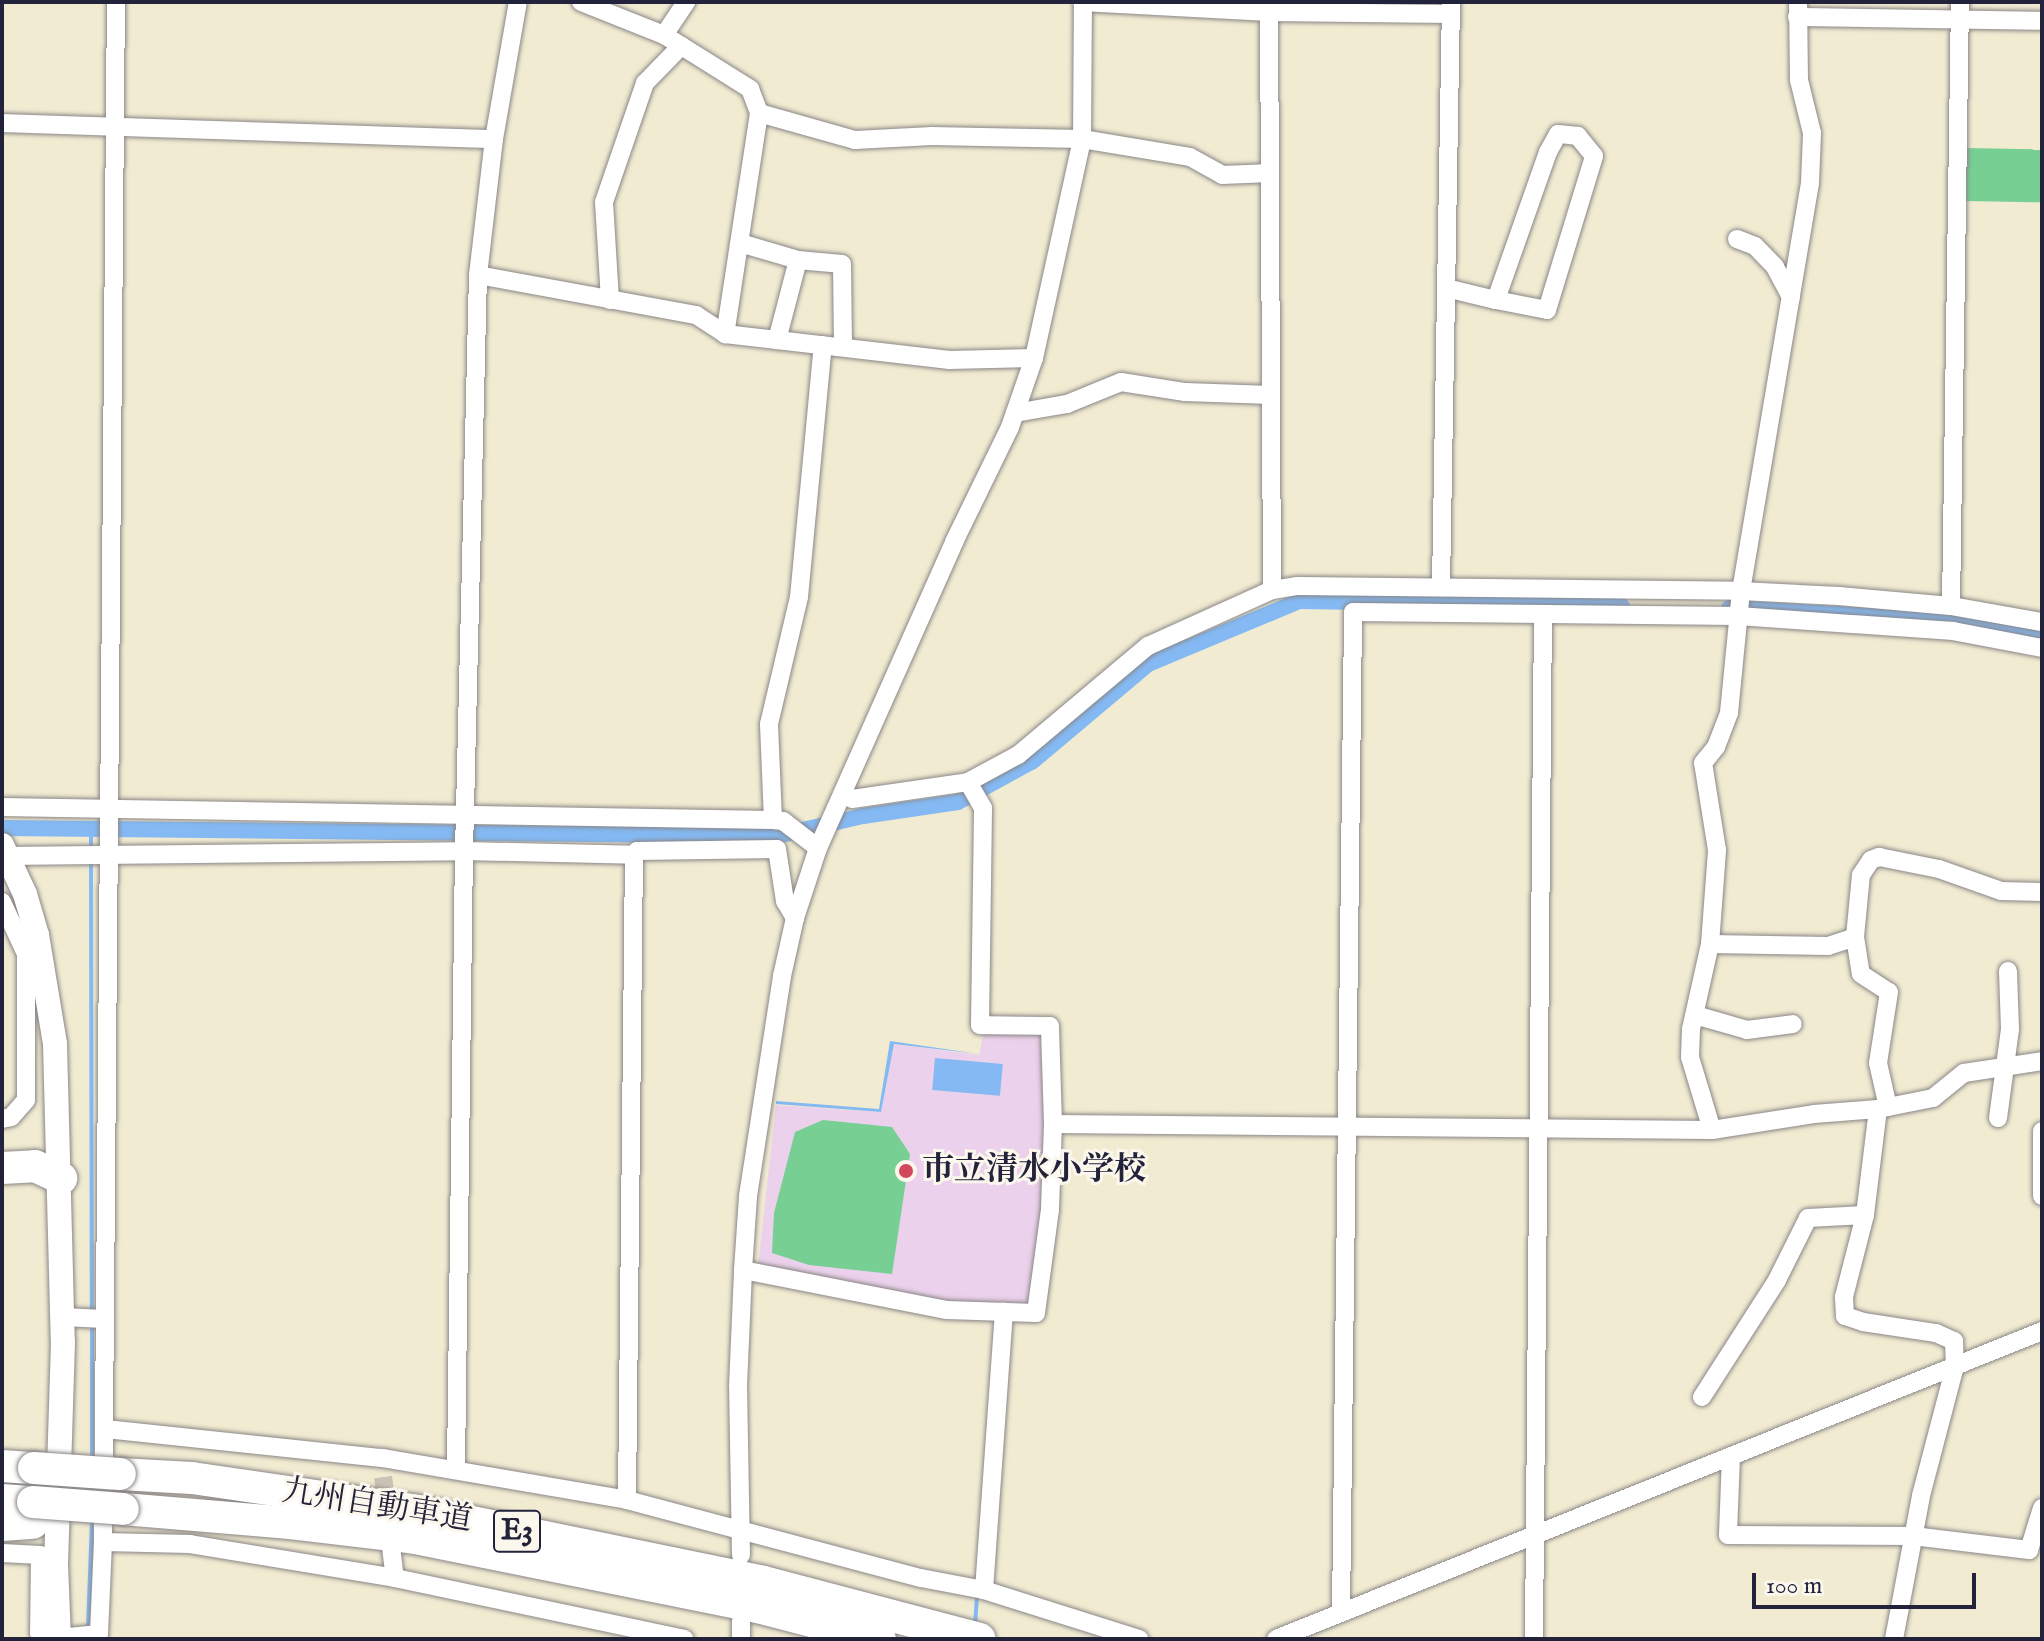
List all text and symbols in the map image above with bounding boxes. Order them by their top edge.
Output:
place label: 市立清水小学校 [922,1152,1146,1190]
marker: 市立清水小学校 [897,1162,915,1180]
street label: 九州自動車道 [279,1473,475,1541]
road number: E3 [493,1505,541,1557]
scale bar [1756,1557,1980,1607]
text: 100 m [1766,1571,1822,1602]

